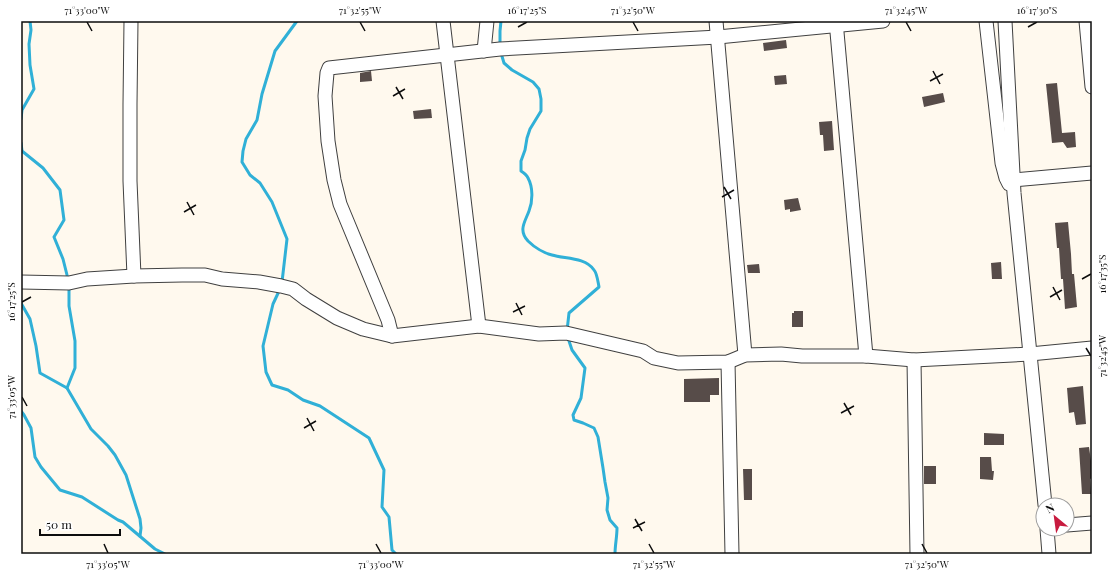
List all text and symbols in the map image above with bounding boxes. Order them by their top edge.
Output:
text: 71°33'00"W [64,3,111,17]
text: 71°32'55"W [339,3,382,17]
text: 16°17'25"S [507,3,547,17]
text: 71°32'50"W [611,3,656,17]
text: 71°32'45"W [885,3,928,17]
text: 16°17'30"S [1017,3,1057,17]
text: 16°17'35"S [1095,255,1109,293]
text: 16°17'25"S [4,282,18,322]
text: 71°32'45"W [1095,334,1109,377]
text: 71°33'05"W [4,374,18,419]
north arrow [1035,497,1075,537]
text: N [1043,499,1057,516]
scale bar [40,511,120,537]
text: 50 m [46,516,72,532]
text: 71°33'05"W [86,557,131,571]
text: 71°33'00"W [358,557,405,571]
text: 71°32'55"W [633,557,676,571]
text: 71°32'50"W [905,557,950,571]

